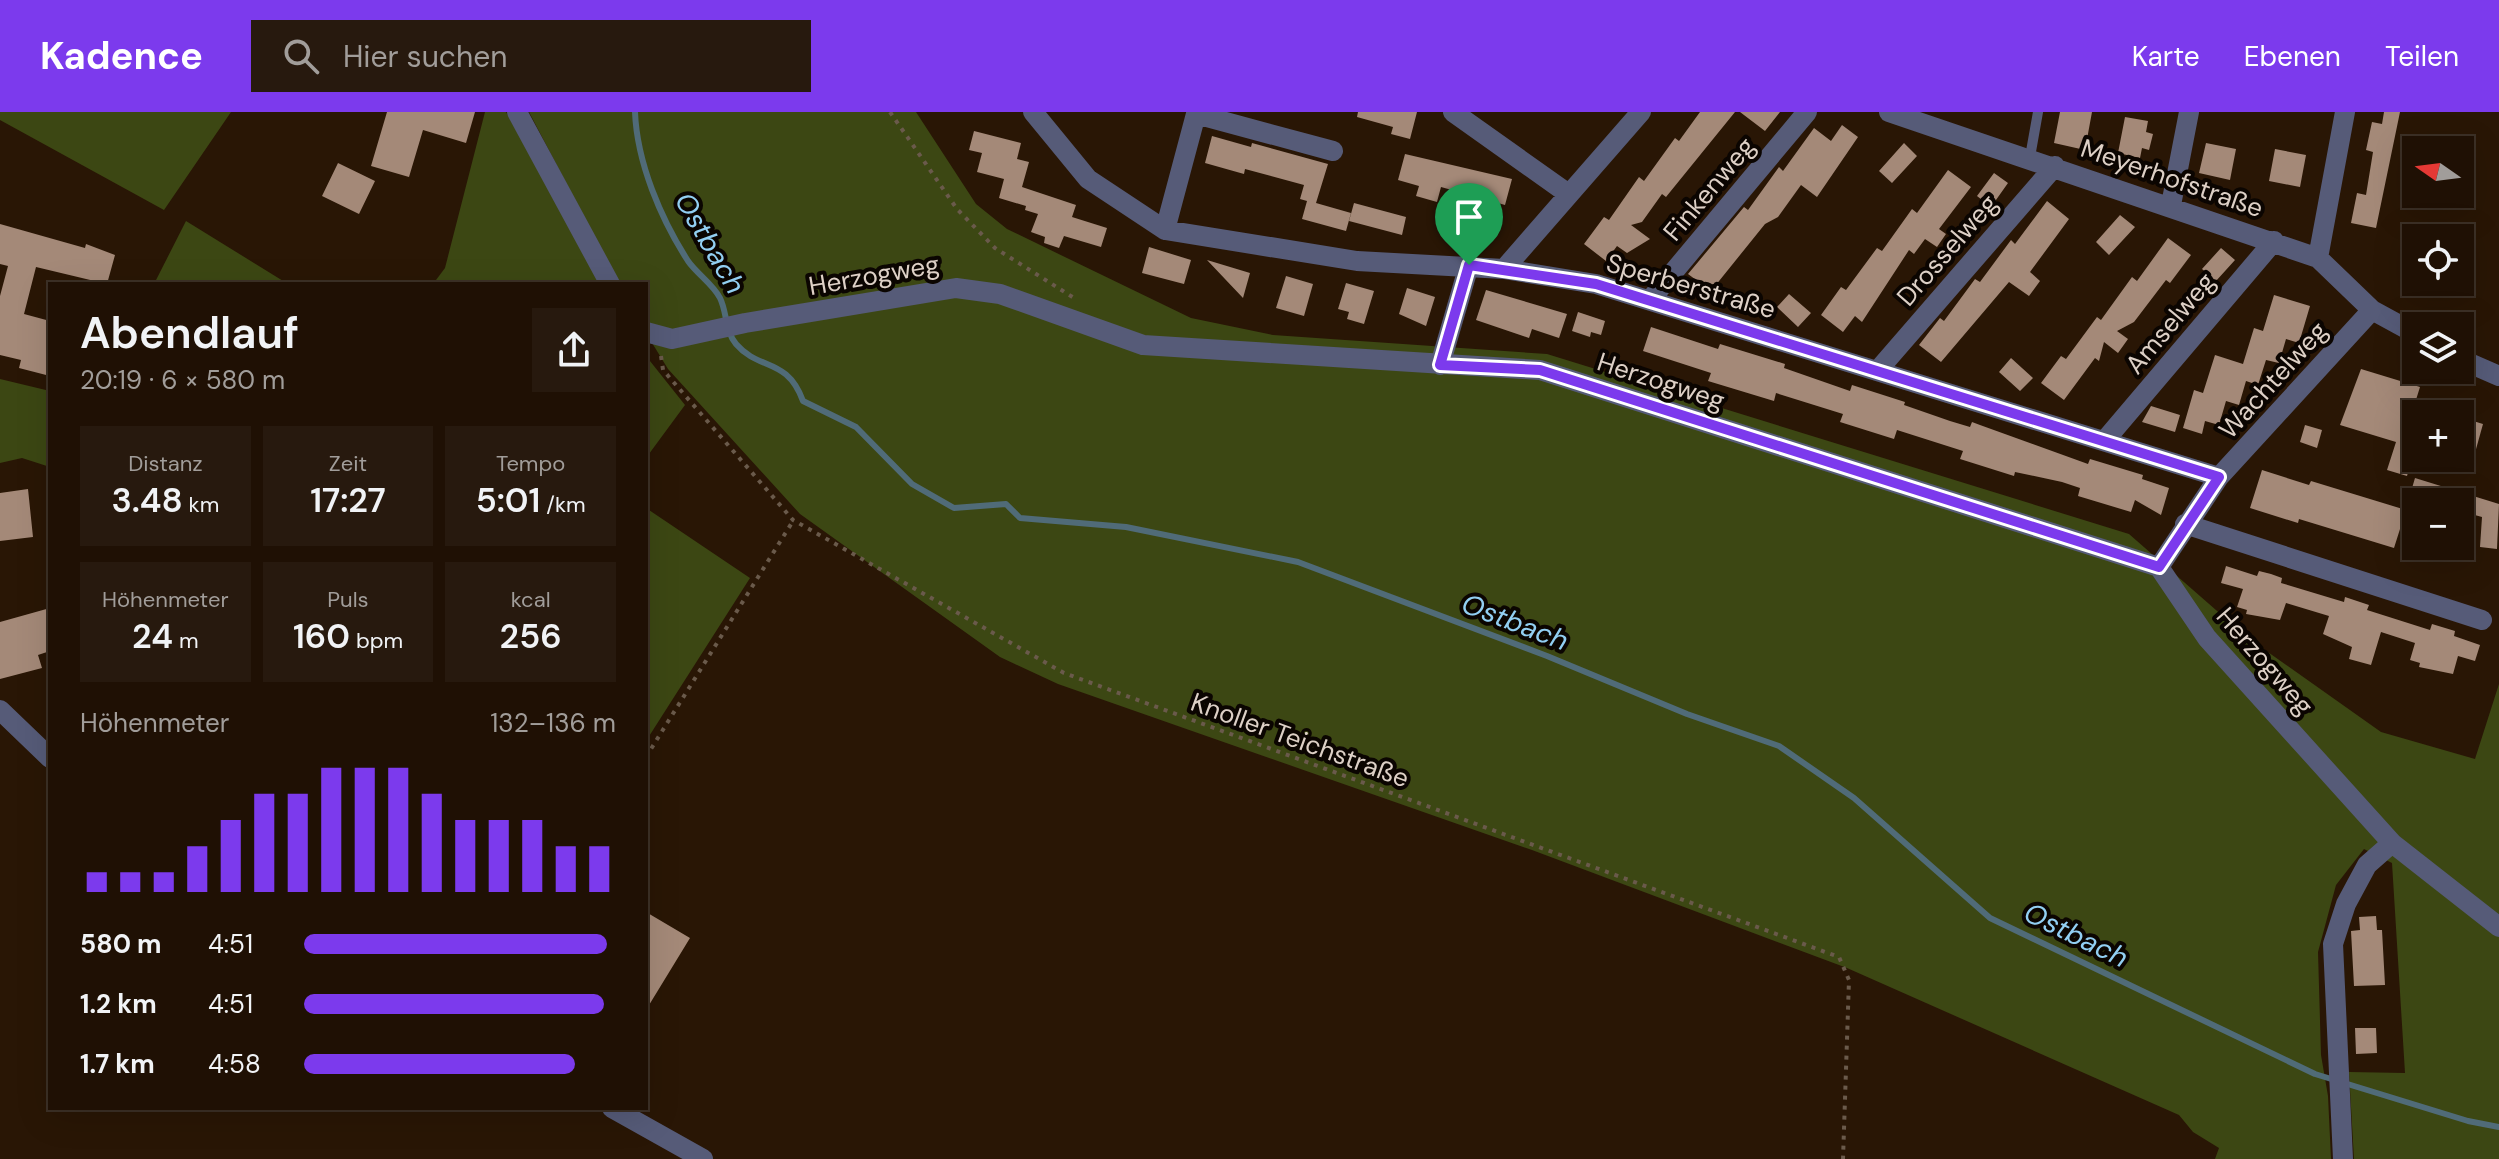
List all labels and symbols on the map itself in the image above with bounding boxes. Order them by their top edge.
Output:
street label: Finkenweg [1656,130,1762,248]
street label: Meyerhofstraße [2076,131,2268,225]
north arrow [2402,136,2474,208]
pin [1435,183,1503,265]
water label: Ostbach [666,185,754,301]
street label: Drosselweg [1889,187,2005,313]
street label: Sperberstraße [1602,246,1780,326]
street label: Herzogweg [806,247,942,303]
street label: Amselweg [2118,265,2222,381]
street label: Wachtelweg [2211,314,2335,446]
street label: Herzogweg [1593,344,1729,418]
water label: Ostbach [1456,585,1574,659]
street label: Herzogweg [2209,600,2321,722]
street label: Knoller Teichstraße [1186,685,1414,795]
water label: Ostbach [2018,894,2134,976]

